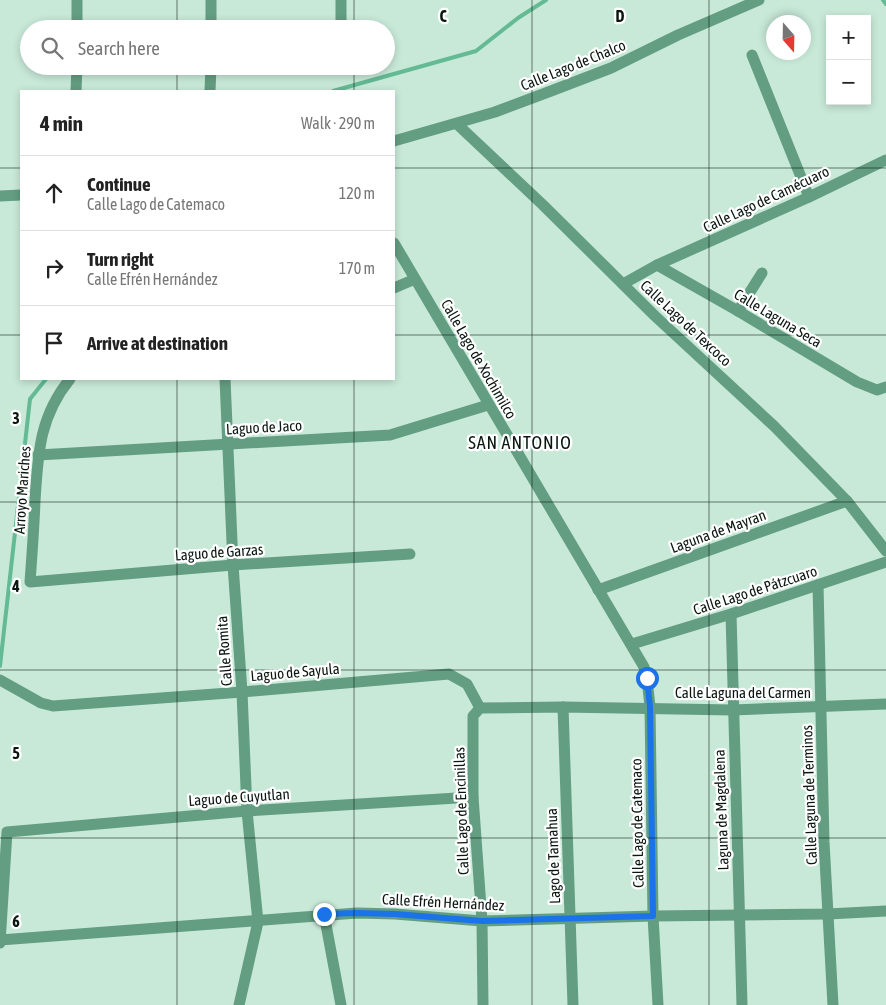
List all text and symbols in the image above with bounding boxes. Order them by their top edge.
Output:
text: C [439,7,447,25]
text: D [616,7,625,25]
north arrow [766,15,811,60]
map controls [826,15,871,105]
button: + [826,15,871,60]
search box [20,20,395,75]
icon: search [38,34,66,62]
street label: Calle Lago de Chalco [518,36,628,94]
text: Search here [78,37,160,59]
button: − [826,60,871,105]
text: 4 min [40,111,83,135]
text: Walk · 290 m [301,114,375,132]
street label: Calle Lago de Camécuaro [700,162,832,236]
text: Continue [87,173,151,195]
icon: ahead [40,179,68,207]
text: 120 m [339,184,375,202]
text: Calle Lago de Catemaco [87,195,225,213]
text: Turn right [87,248,154,270]
icon: right [40,254,68,282]
text: 170 m [339,259,375,277]
text: Calle Efrén Hernández [87,270,217,288]
street label: Calle Lago de Texcoco [637,277,735,369]
street label: Calle Laguna Seca [731,285,825,351]
street label: Calle Lago de Xochimilco [438,296,520,422]
icon: arrive [40,329,68,357]
text: Arrive at destination [87,332,228,354]
text: 3 [12,409,20,427]
street label: Laguo de Jaco [226,417,302,437]
district label: SAN ANTONIO [468,432,572,453]
street label: Arroyo Mariches [10,445,34,535]
street label: Laguna de Mayran [668,506,768,556]
street label: Laguo de Garzas [174,540,264,564]
street label: Calle Lago de Pátzcuaro [691,562,819,618]
text: 4 [11,577,20,595]
street label: Calle Romita [213,615,235,687]
street label: Laguo de Sayula [250,660,340,684]
route start [636,667,659,690]
street label: Calle Laguna del Carmen [675,684,811,701]
street label: Calle Laguna de Terminos [798,725,820,865]
text: 5 [12,744,20,762]
street label: Calle Lago de Encinillas [450,747,472,875]
street label: Laguna de Magdalena [710,749,732,871]
street label: Calle Lago de Catemaco [627,758,647,888]
street label: Laguo de Cuyutlan [188,785,290,809]
street label: Lago de Tamahua [543,808,563,904]
street label: Calle Efrén Hernández [381,890,505,914]
route end [313,903,336,926]
text: 6 [12,912,20,930]

